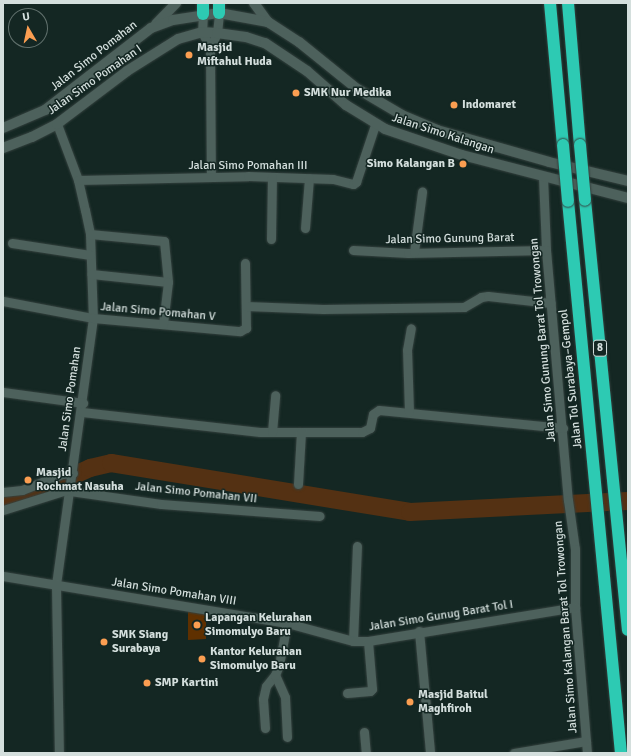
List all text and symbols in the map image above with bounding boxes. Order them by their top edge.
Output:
north arrow [8,8,48,48]
text: U [22,10,31,24]
street label: Jalan Simo Pomahan [48,18,140,94]
place label: Masjid Miftahul Huda [197,41,272,69]
street label: Jalan Simo Pomahan I [45,42,145,118]
marker: Masjid Miftahul Huda [184,50,194,60]
place label: SMK Nur Medika [304,86,391,100]
marker: SMK Nur Medika [291,88,301,98]
place label: Indomaret [462,98,516,112]
marker: Indomaret [449,100,459,110]
street label: Jalan Simo Kalangan [390,111,496,157]
place label: Simo Kalangan B [367,157,455,171]
street label: Jalan Simo Pomahan III [188,159,308,173]
marker: Simo Kalangan B [458,159,468,169]
street label: Jalan Simo Gunung Barat [385,231,515,247]
street label: Jalan Simo Gunung Barat Tol Trowongan [527,237,559,443]
street label: Jalan Simo Pomahan V [100,300,216,324]
street label: Jalan Tol Surabaya–Gempol [556,308,586,450]
road number: 8 [593,339,607,357]
street label: Jalan Simo Pomahan [56,346,84,452]
place label: Masjid Rochmat Nasuha [36,466,124,494]
marker: Masjid Rochmat Nasuha [23,475,33,485]
street label: Jalan Simo Pomahan VII [134,479,258,507]
street label: Jalan Simo Kalangan Barat Tol Trowongan [551,520,581,734]
street label: Jalan Simo Pomahan VIII [111,575,237,609]
street label: Jalan Simo Gunug Barat Tol I [368,597,514,635]
place label: Lapangan Kelurahan Simomulyo Baru [205,611,312,639]
marker: Lapangan Kelurahan Simomulyo Baru [192,620,202,630]
place label: SMK Siang Surabaya [112,628,168,656]
marker: SMK Siang Surabaya [99,637,109,647]
place label: Kantor Kelurahan Simomulyo Baru [210,645,302,673]
marker: Kantor Kelurahan Simomulyo Baru [197,654,207,664]
place label: SMP Kartini [155,676,218,690]
marker: SMP Kartini [142,678,152,688]
place label: Masjid Baitul Maghfiroh [418,688,488,716]
marker: Masjid Baitul Maghfiroh [405,697,415,707]

